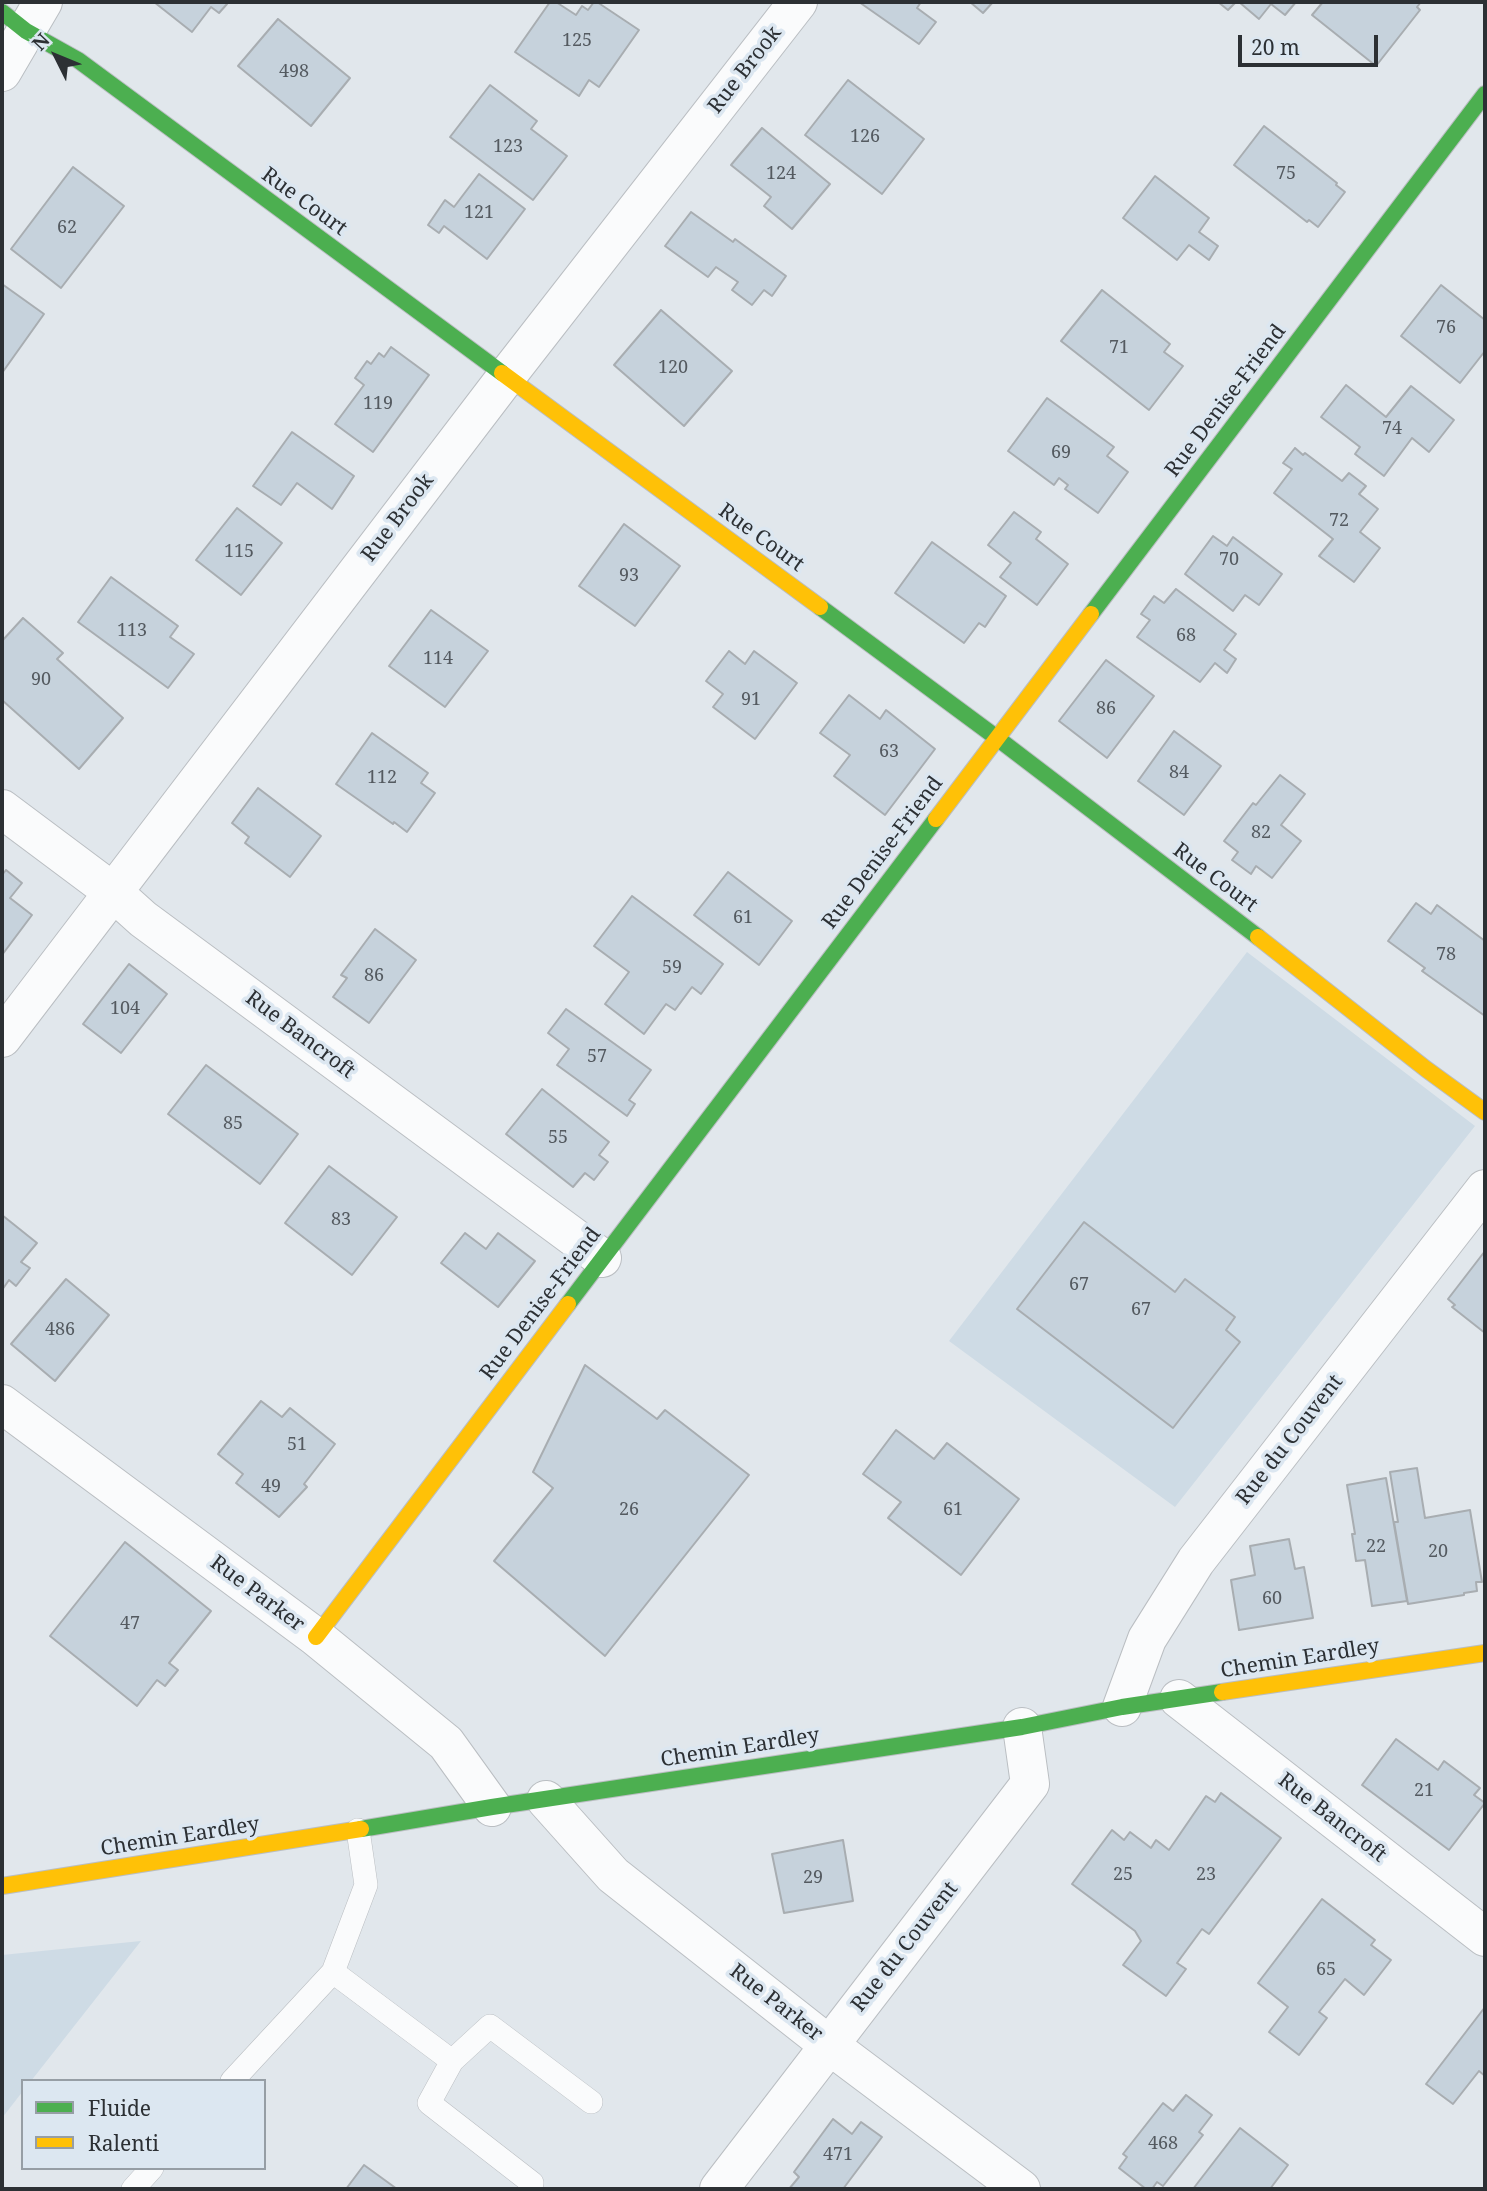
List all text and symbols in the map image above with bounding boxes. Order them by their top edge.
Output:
north arrow [21,21,91,91]
street label: Rue Brook [703,21,787,119]
scale bar [1242,21,1382,65]
text: N [26,27,55,56]
house number: 125 [562,30,592,52]
text: 20 m [1251,33,1300,61]
house number: 498 [279,61,309,83]
house number: 126 [850,126,880,148]
house number: 123 [493,136,523,158]
street label: Rue Court [256,163,352,241]
house number: 124 [766,163,796,185]
house number: 75 [1276,163,1296,185]
house number: 121 [464,202,494,224]
house number: 62 [57,217,77,239]
house number: 76 [1436,317,1456,339]
street label: Rue Denise-Friend [1160,320,1292,482]
house number: 71 [1109,337,1129,359]
house number: 120 [658,357,688,379]
house number: 119 [363,393,393,415]
house number: 74 [1382,418,1402,440]
house number: 69 [1051,442,1071,464]
street label: Rue Brook [357,469,439,567]
street label: Rue Court [713,499,809,577]
house number: 72 [1329,510,1349,532]
house number: 115 [224,541,254,563]
house number: 70 [1219,549,1239,571]
house number: 93 [619,565,639,587]
house number: 113 [117,620,147,642]
house number: 68 [1176,625,1196,647]
house number: 114 [423,648,453,670]
house number: 90 [31,669,51,691]
house number: 91 [741,689,761,711]
house number: 86 [1096,698,1116,720]
house number: 63 [879,741,899,763]
house number: 84 [1169,762,1189,784]
house number: 112 [367,767,397,789]
street label: Rue Denise-Friend [817,772,949,934]
house number: 82 [1251,822,1271,844]
street label: Rue Court [1168,838,1262,918]
house number: 61 [733,907,753,929]
house number: 78 [1436,944,1456,966]
house number: 59 [662,957,682,979]
house number: 86 [364,965,384,987]
street label: Rue Bancroft [240,986,360,1084]
house number: 104 [110,998,140,1020]
house number: 57 [587,1046,607,1068]
house number: 85 [223,1113,243,1135]
house number: 55 [548,1127,568,1149]
house number: 83 [331,1209,351,1231]
street label: Rue Denise-Friend [475,1223,607,1385]
house number: 67 [1069,1274,1089,1296]
house number: 67 [1131,1299,1151,1321]
house number: 486 [45,1319,75,1341]
street label: Rue du Couvent [1231,1370,1349,1510]
house number: 51 [287,1434,307,1456]
house number: 49 [261,1476,281,1498]
house number: 26 [619,1499,639,1521]
house number: 61 [943,1499,963,1521]
house number: 22 [1366,1536,1386,1558]
house number: 20 [1428,1541,1448,1563]
street label: Rue Parker [205,1550,309,1638]
house number: 60 [1262,1588,1282,1610]
house number: 47 [120,1613,140,1635]
street label: Chemin Eardley [1219,1634,1381,1684]
street label: Chemin Eardley [659,1723,821,1773]
street label: Rue Bancroft [1273,1768,1391,1868]
house number: 21 [1414,1780,1434,1802]
street label: Chemin Eardley [99,1812,261,1862]
house number: 25 [1113,1864,1133,1886]
house number: 23 [1196,1864,1216,1886]
house number: 29 [803,1867,823,1889]
street label: Rue du Couvent [846,1877,964,2017]
street label: Rue Parker [724,1959,828,2047]
house number: 65 [1316,1959,1336,1981]
legend [21,2079,266,2170]
text: Fluide [88,2094,151,2122]
text: Ralenti [88,2129,159,2157]
house number: 468 [1148,2133,1178,2155]
house number: 471 [823,2144,853,2166]

